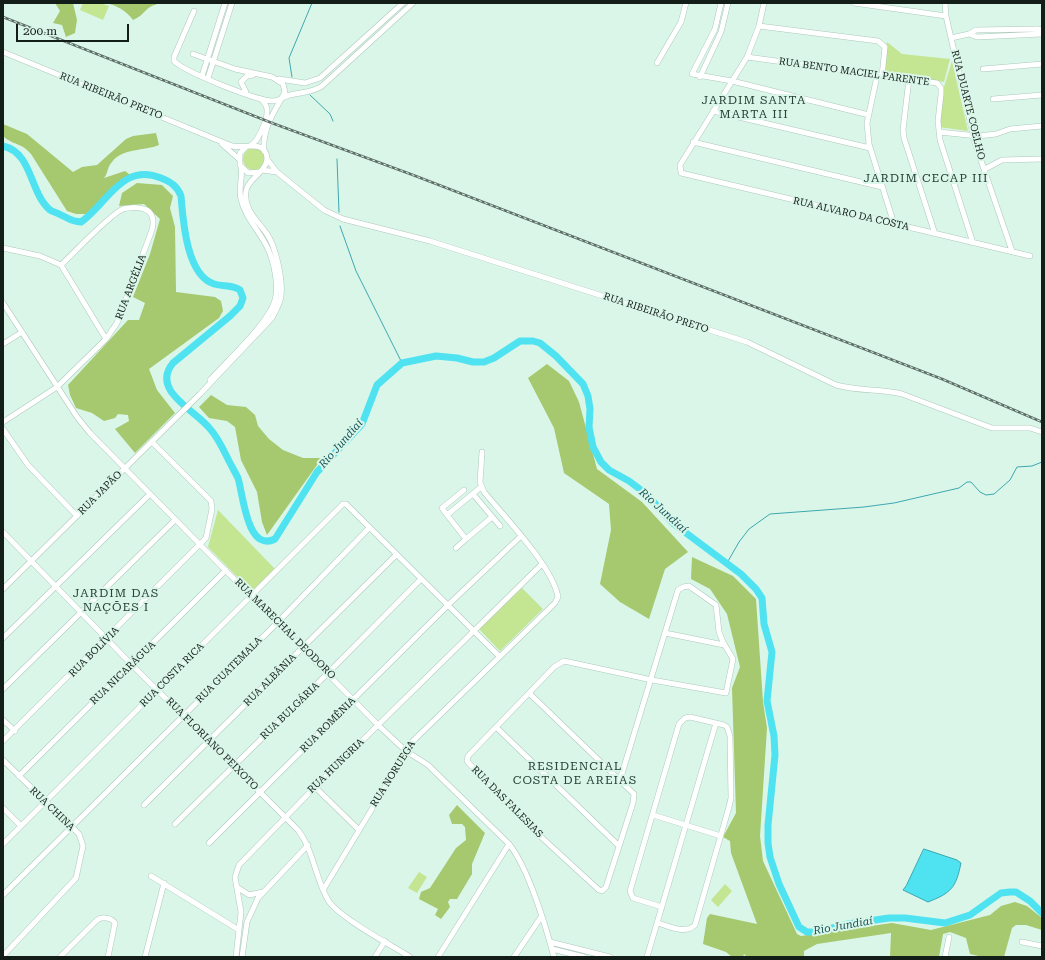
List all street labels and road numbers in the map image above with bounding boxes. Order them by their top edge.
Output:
street label: RUA DUARTE COELHO [949,49,987,161]
street label: RUA BENTO MACIEL PARENTE [778,55,930,89]
street label: RUA RIBEIRÃO PRETO [58,70,164,122]
street label: RUA ALVARO DA COSTA [792,195,910,233]
street label: RUA ARGÉLIA [113,253,149,321]
street label: RUA RIBEIRÃO PRETO [602,290,710,336]
street label: RUA JAPÃO [76,469,124,517]
street label: RUA MARECHAL DEODORO [232,576,338,682]
street label: RUA BOLÍVIA [66,624,122,680]
street label: RUA GUATEMALA [193,634,265,706]
street label: RUA NICARÁGUA [88,639,158,707]
street label: RUA COSTA RICA [137,640,207,710]
street label: RUA ALBÂNIA [241,651,299,709]
street label: RUA BULGÁRIA [258,680,322,742]
street label: RUA FLORIANO PEIXOTO [163,695,261,793]
street label: RUA ROMÊNIA [298,695,358,755]
street label: RUA HUNGRIA [305,736,367,796]
street label: RUA NORUEGA [368,739,418,809]
street label: RUA DAS FALESIAS [469,764,545,840]
street label: RUA CHINA [27,785,77,833]

